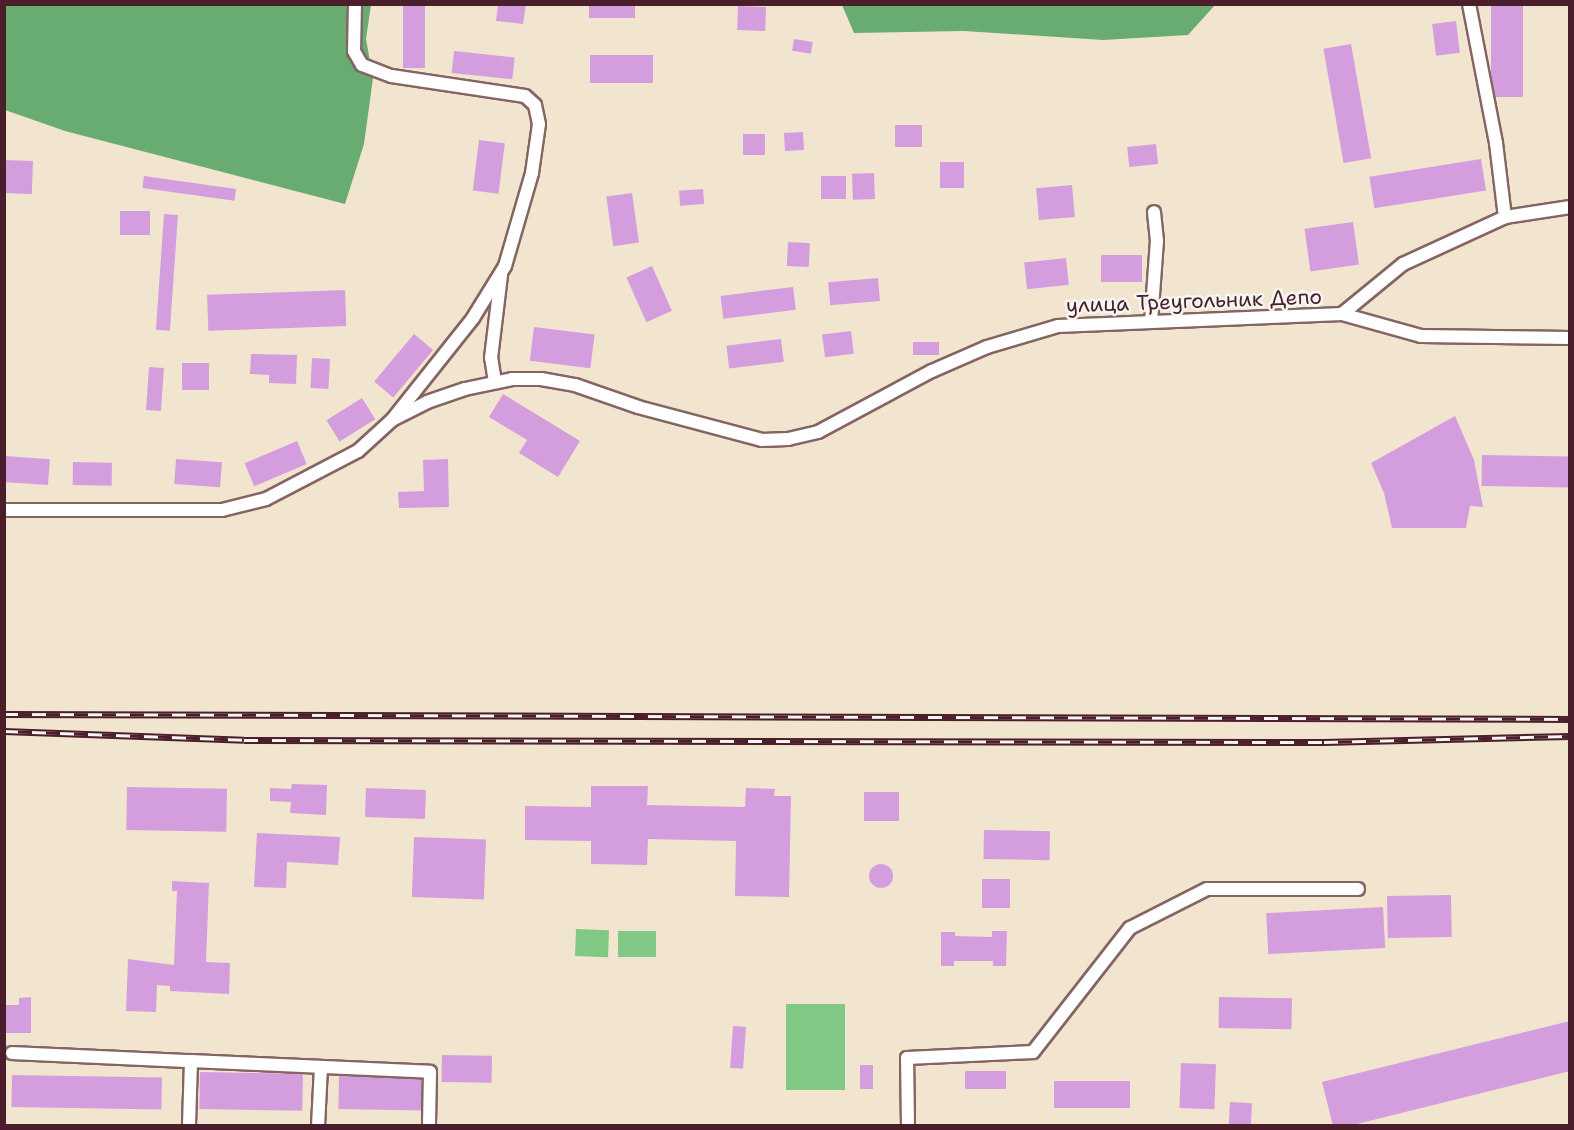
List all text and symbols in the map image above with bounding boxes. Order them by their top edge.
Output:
street label: улица Треугольник Депо [1065,284,1323,318]

